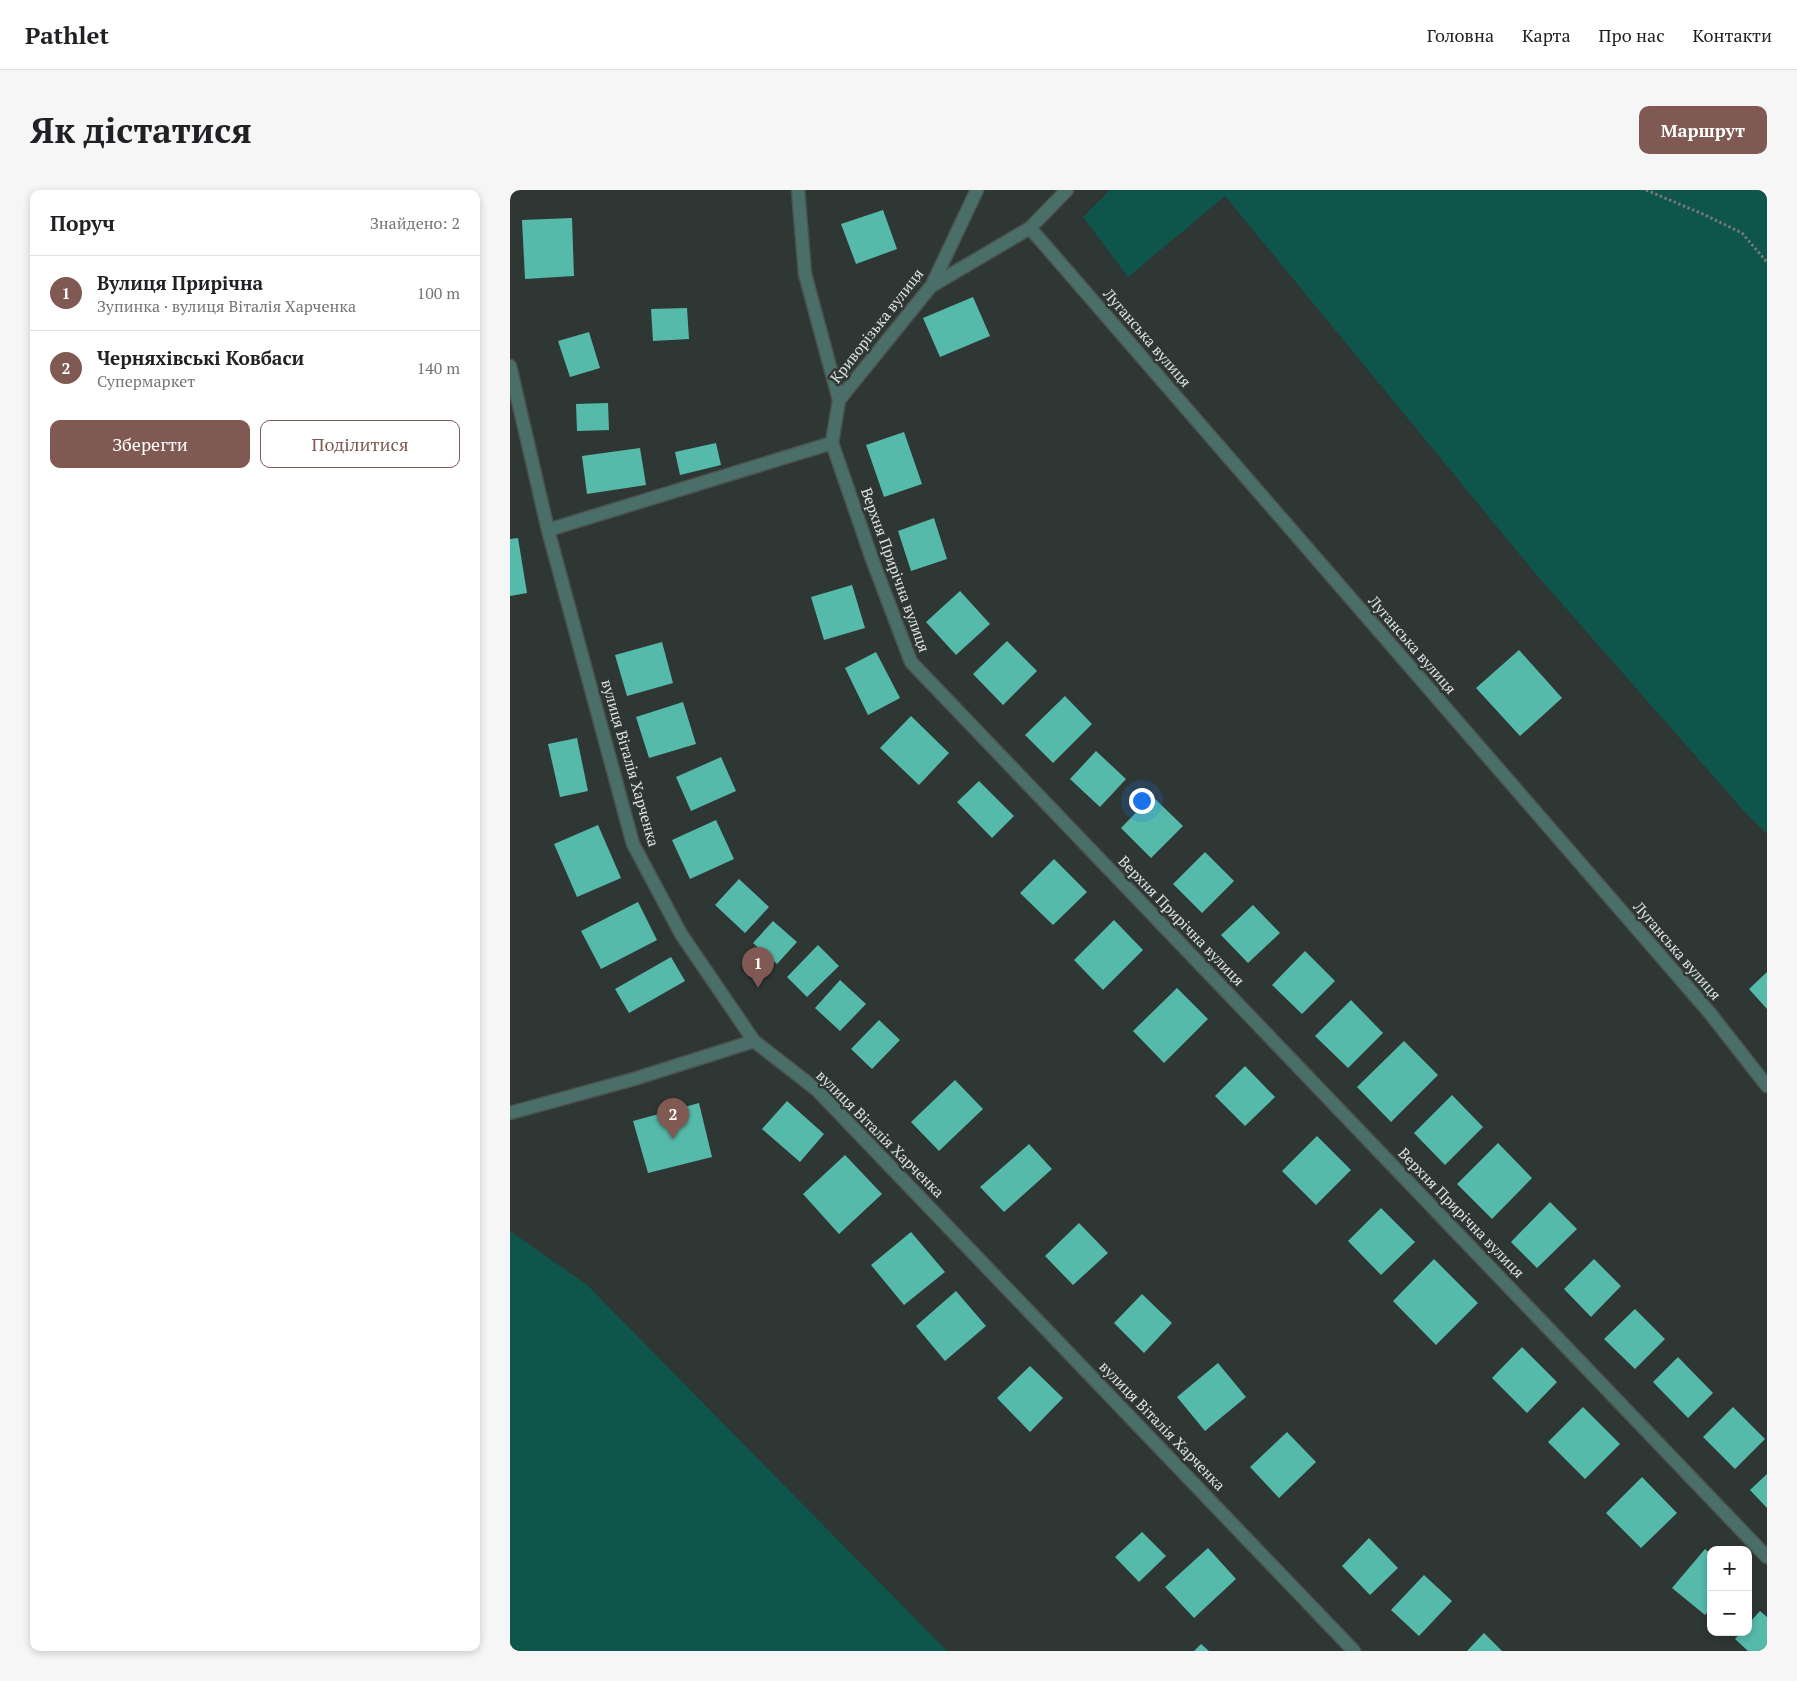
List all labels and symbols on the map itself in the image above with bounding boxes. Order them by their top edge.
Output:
street label: Криворізька вулиця [825,264,927,387]
street label: Луганська вулиця [1099,283,1196,391]
street label: Верхня Прирічна вулиця [857,485,935,655]
street label: Луганська вулиця [1364,590,1461,698]
street label: вулиця Віталія Харченка [598,677,665,849]
your location [1129,788,1155,814]
street label: Верхня Прирічна вулиця [1114,851,1249,990]
street label: Луганська вулиця [1629,896,1726,1004]
pin: 1 [742,947,774,988]
street label: вулиця Віталія Харченка [812,1065,949,1202]
pin: 2 [657,1098,689,1139]
street label: Верхня Прирічна вулиця [1394,1143,1529,1282]
street label: вулиця Віталія Харченка [1095,1356,1230,1495]

